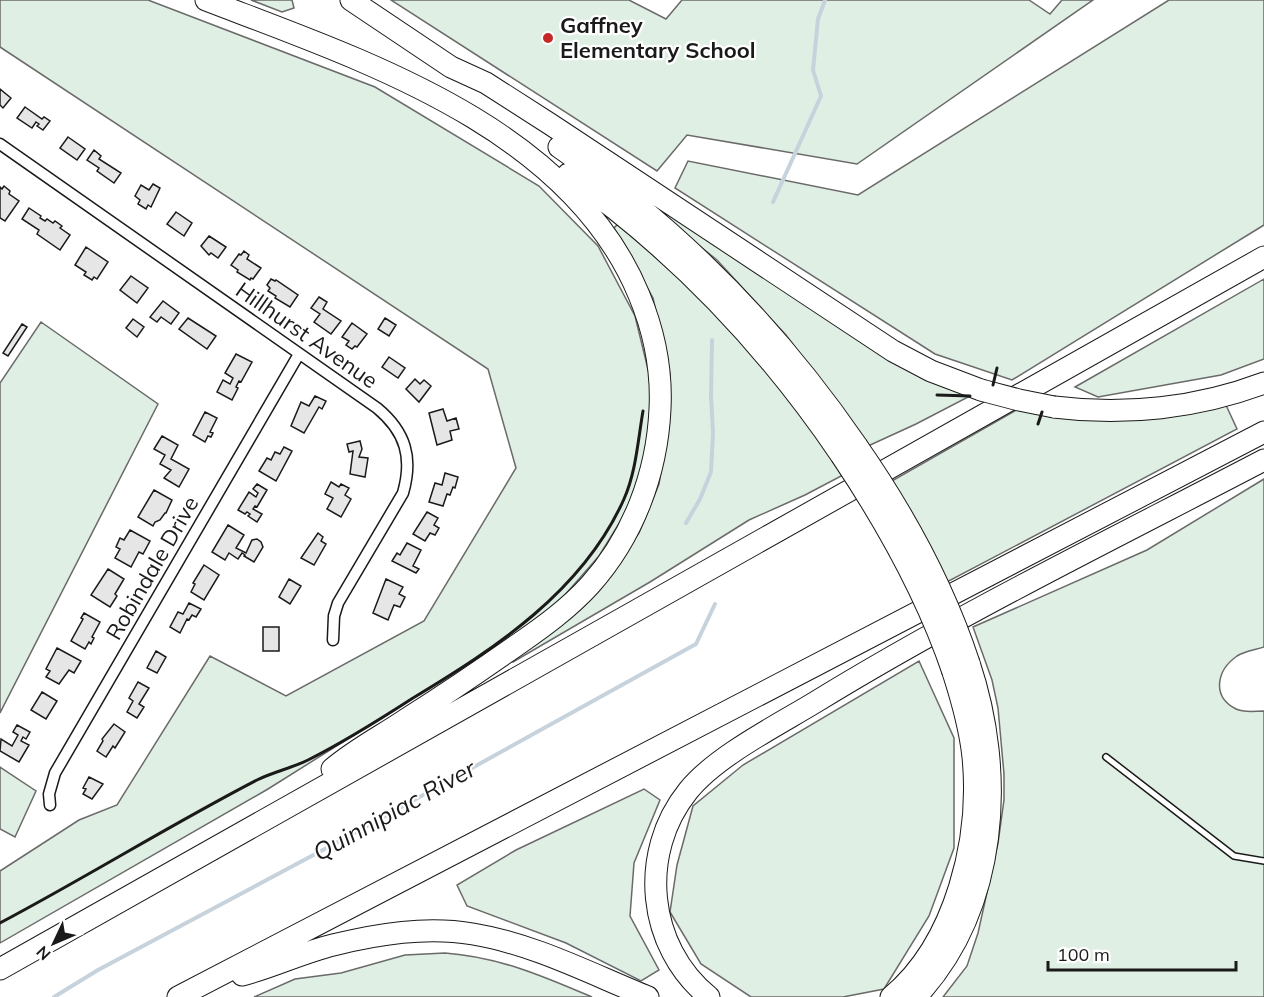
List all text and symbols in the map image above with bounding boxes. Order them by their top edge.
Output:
place label: Gaffney Elementary School [560,11,756,64]
marker: Gaffney Elementary School [541,31,555,45]
street label: Hillhurst Avenue [231,276,383,394]
street label: Robindale Drive [100,491,204,645]
water label: Quinnipiac River [307,752,482,867]
north arrow [24,913,84,973]
scale bar [1048,934,1236,972]
text: N [32,942,55,965]
text: 100 m [1057,943,1110,966]

